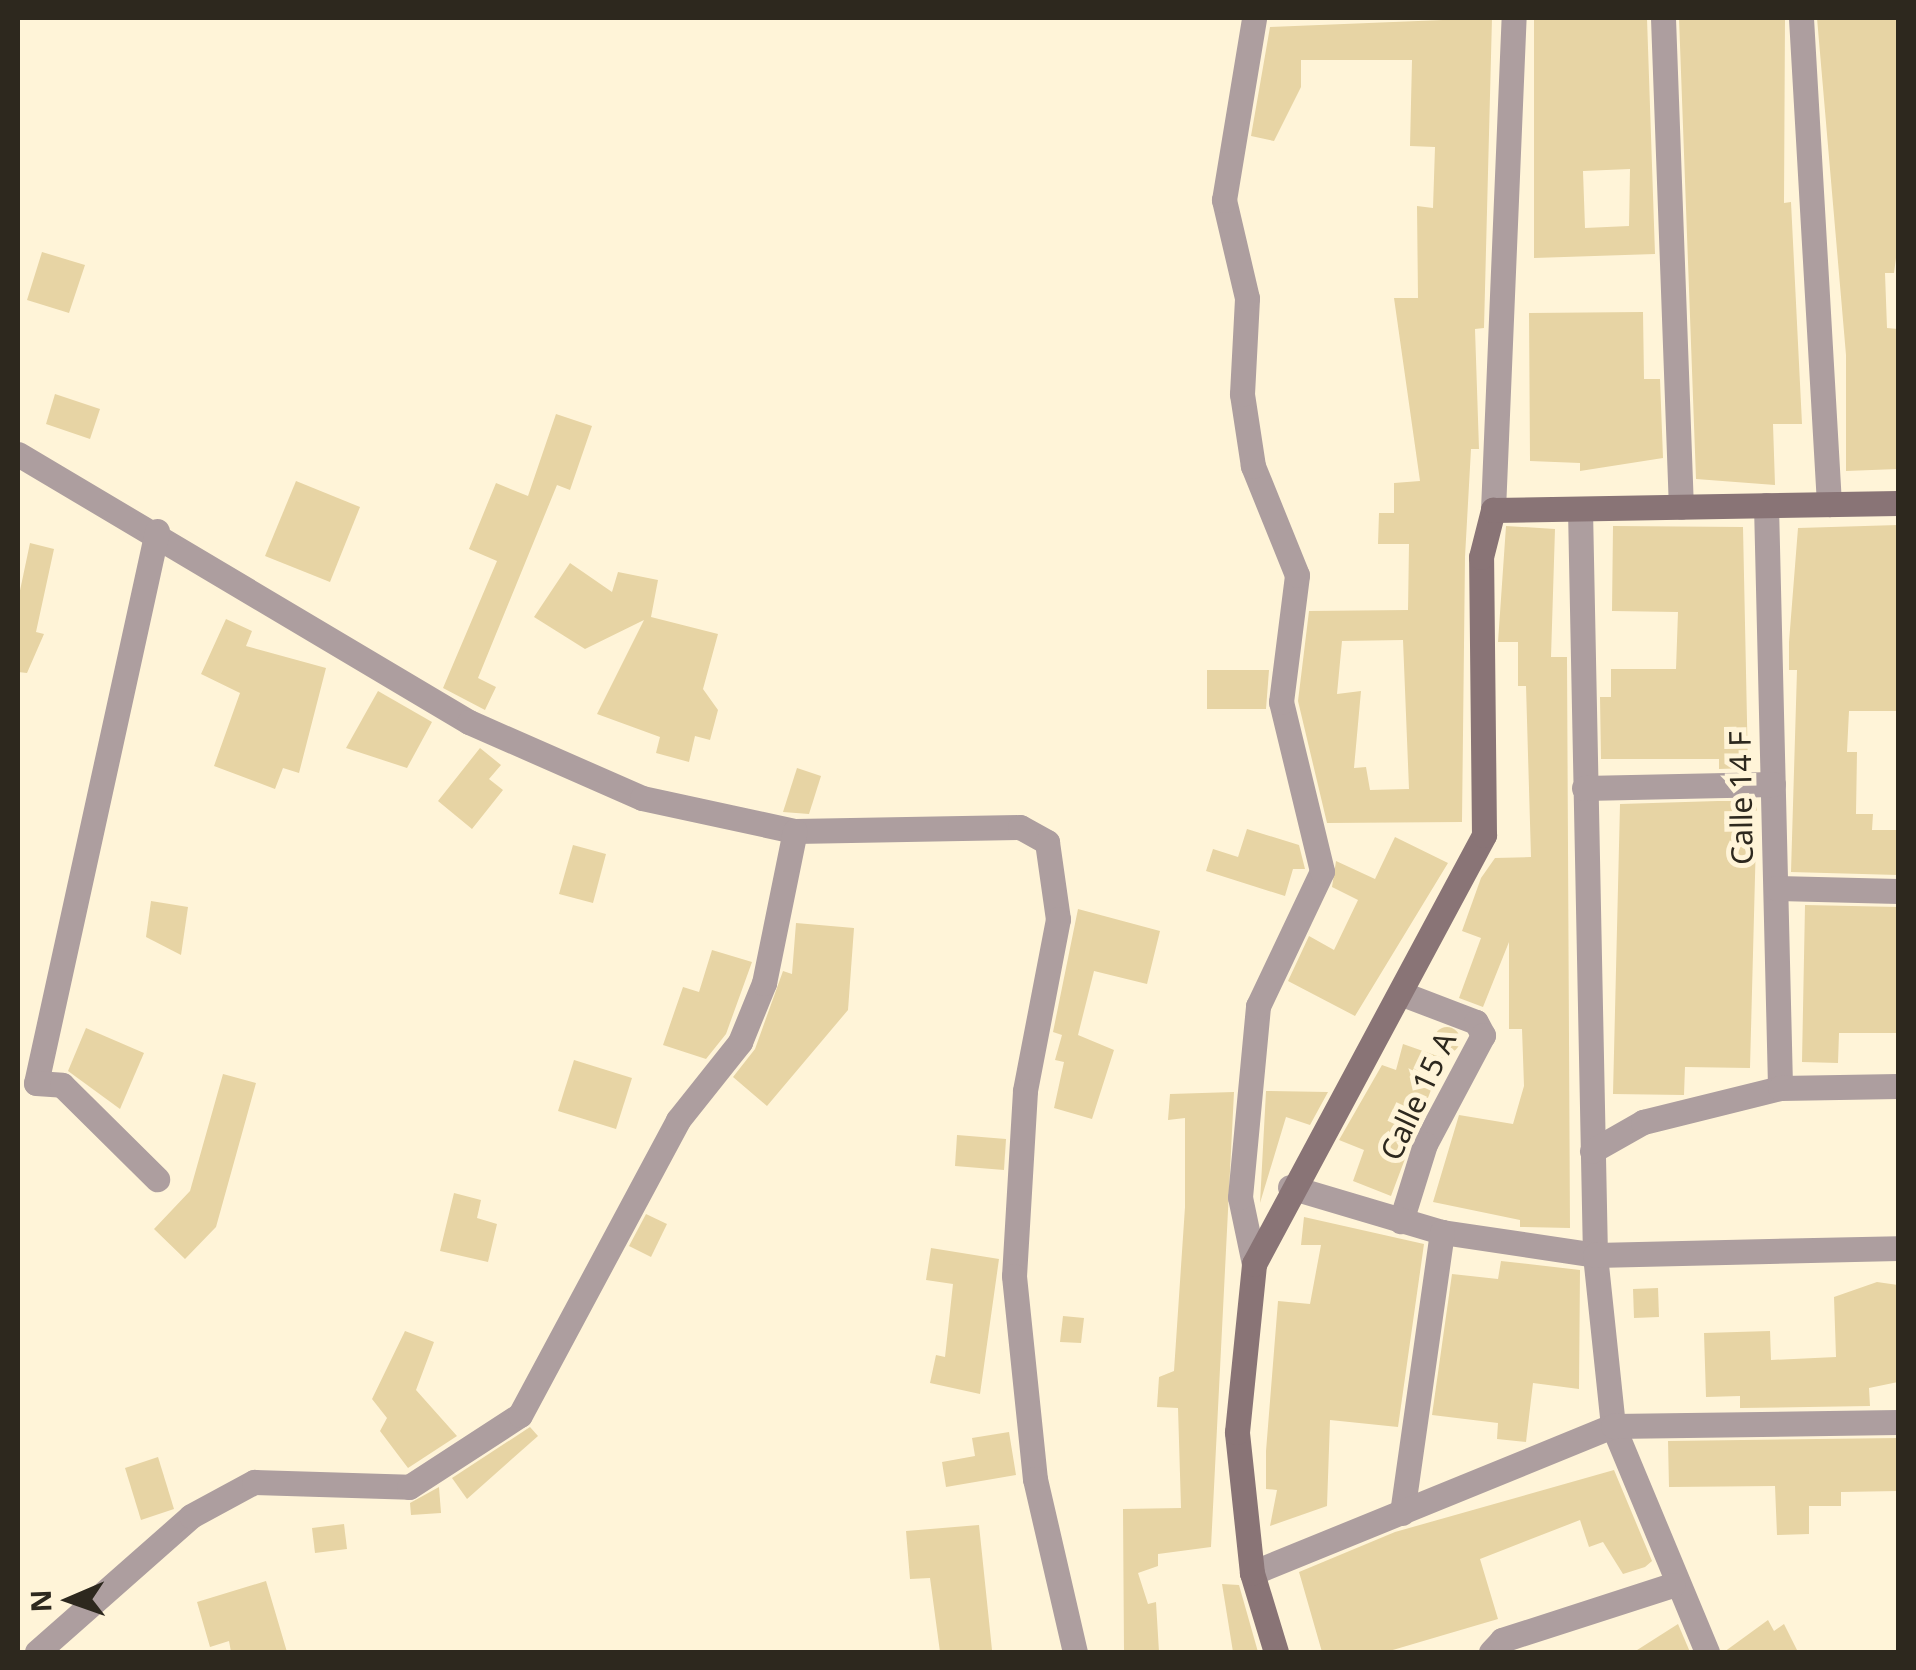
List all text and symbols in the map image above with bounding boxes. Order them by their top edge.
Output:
street label: Calle 14 F [1722,731,1760,865]
street label: Calle 15 A [1373,1026,1463,1166]
north arrow [20,1550,120,1650]
text: N [21,1589,59,1613]

